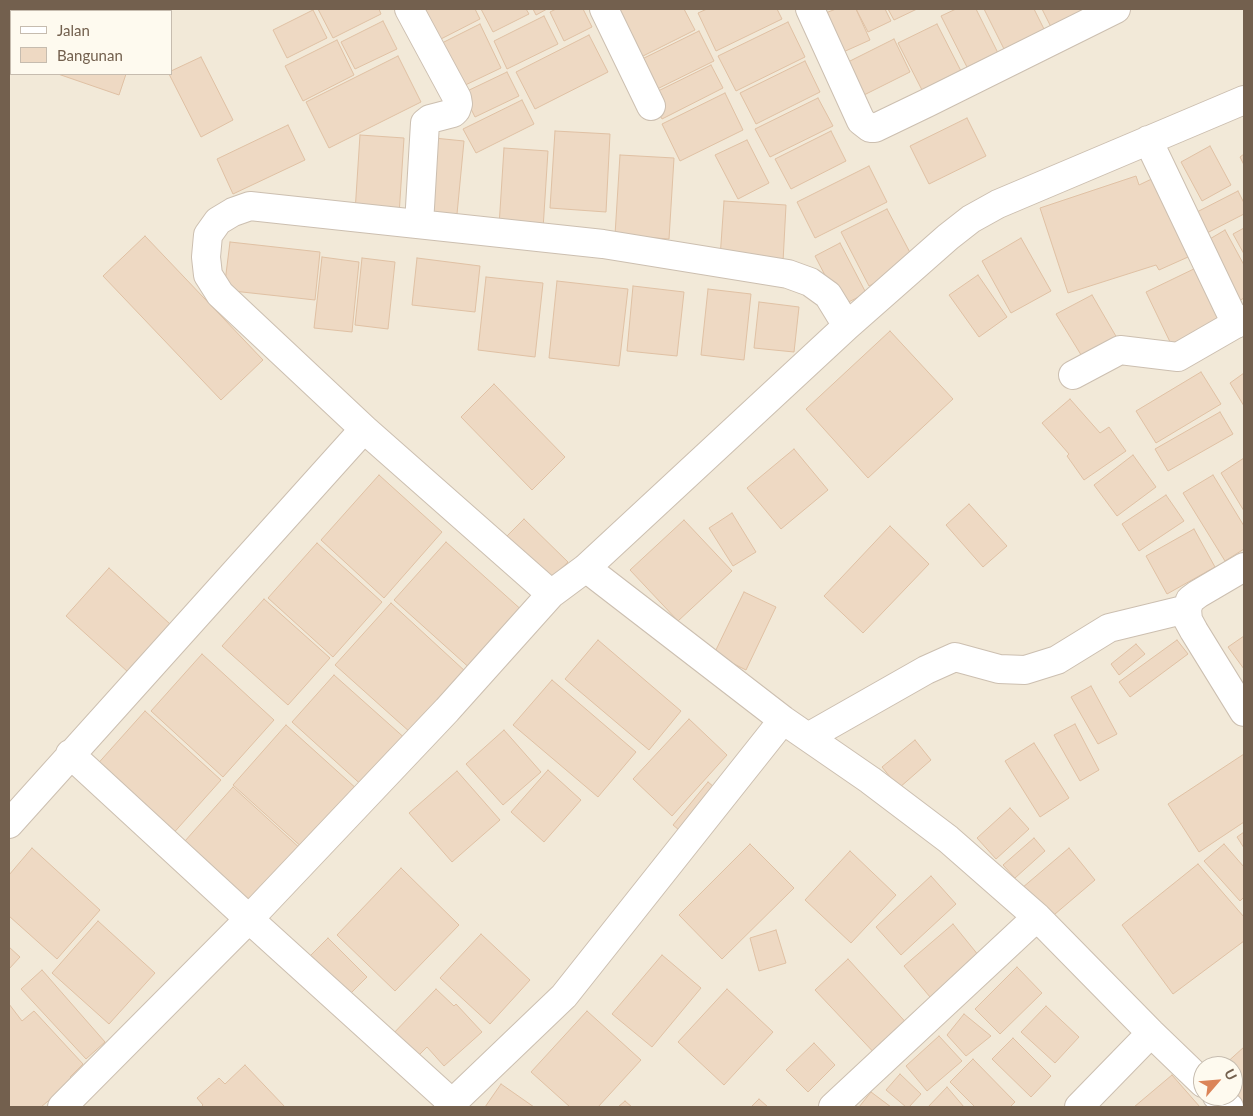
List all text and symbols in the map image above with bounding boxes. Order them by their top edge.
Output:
legend [10,10,172,75]
text: Jalan [57,21,90,39]
text: Bangunan [57,46,123,64]
north arrow [1193,1056,1243,1106]
text: U [1221,1066,1241,1083]

